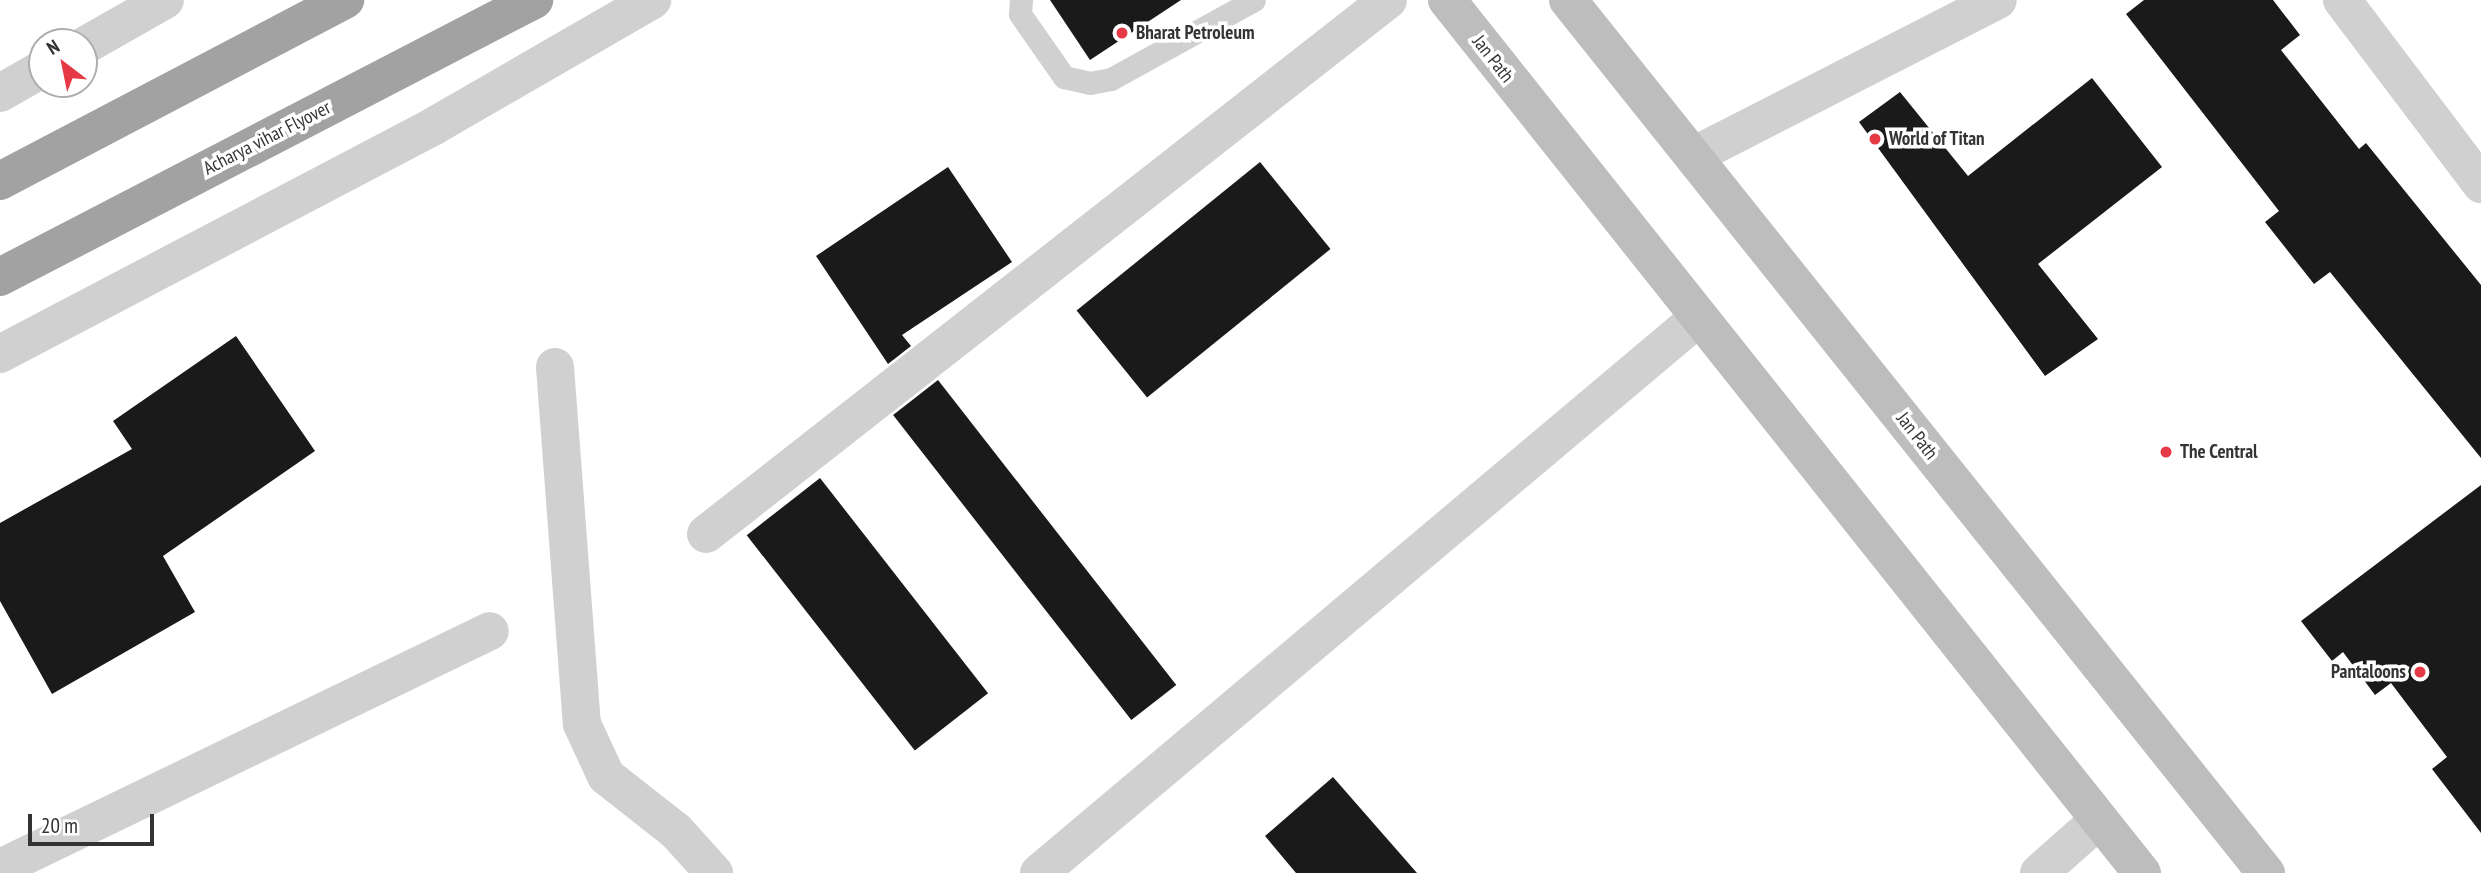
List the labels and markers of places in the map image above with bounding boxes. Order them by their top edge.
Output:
place label: Bharat Petroleum [1136,22,1255,44]
marker: Bharat Petroleum [1114,25,1130,41]
place label: World of Titan [1889,128,1985,150]
marker: World of Titan [1867,131,1883,147]
place label: The Central [2180,441,2258,463]
marker: The Central [2158,444,2174,460]
place label: Pantaloons [2331,661,2406,683]
marker: Pantaloons [2412,664,2428,680]

